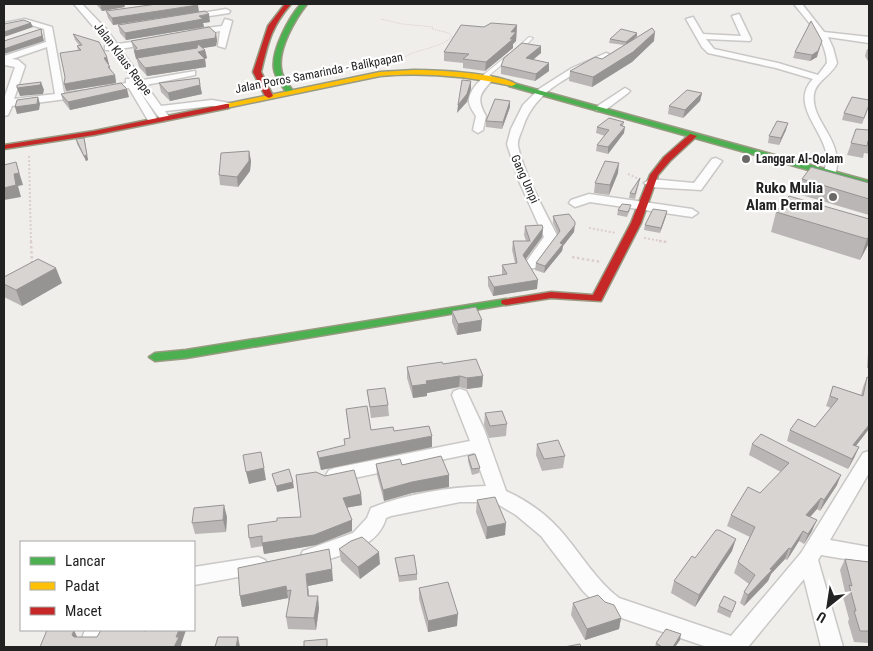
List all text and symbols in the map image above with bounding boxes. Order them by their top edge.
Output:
street label: Jalan Klaus Reppe [91,20,155,98]
street label: Jalan Poros Samarinda - Balikpapan [234,50,404,96]
place label: Langgar Al-Qolam [756,152,843,166]
street label: Gang Umpi [508,153,542,205]
marker: Langgar Al-Qolam [740,153,752,165]
place label: Ruko Mulia Alam Permai [746,179,823,214]
marker: Ruko Mulia Alam Permai [827,191,839,203]
legend [20,541,195,631]
text: Lancar [65,552,106,570]
text: Padat [65,577,99,595]
north arrow [803,581,853,631]
text: Macet [65,602,102,620]
text: U [814,608,829,626]

